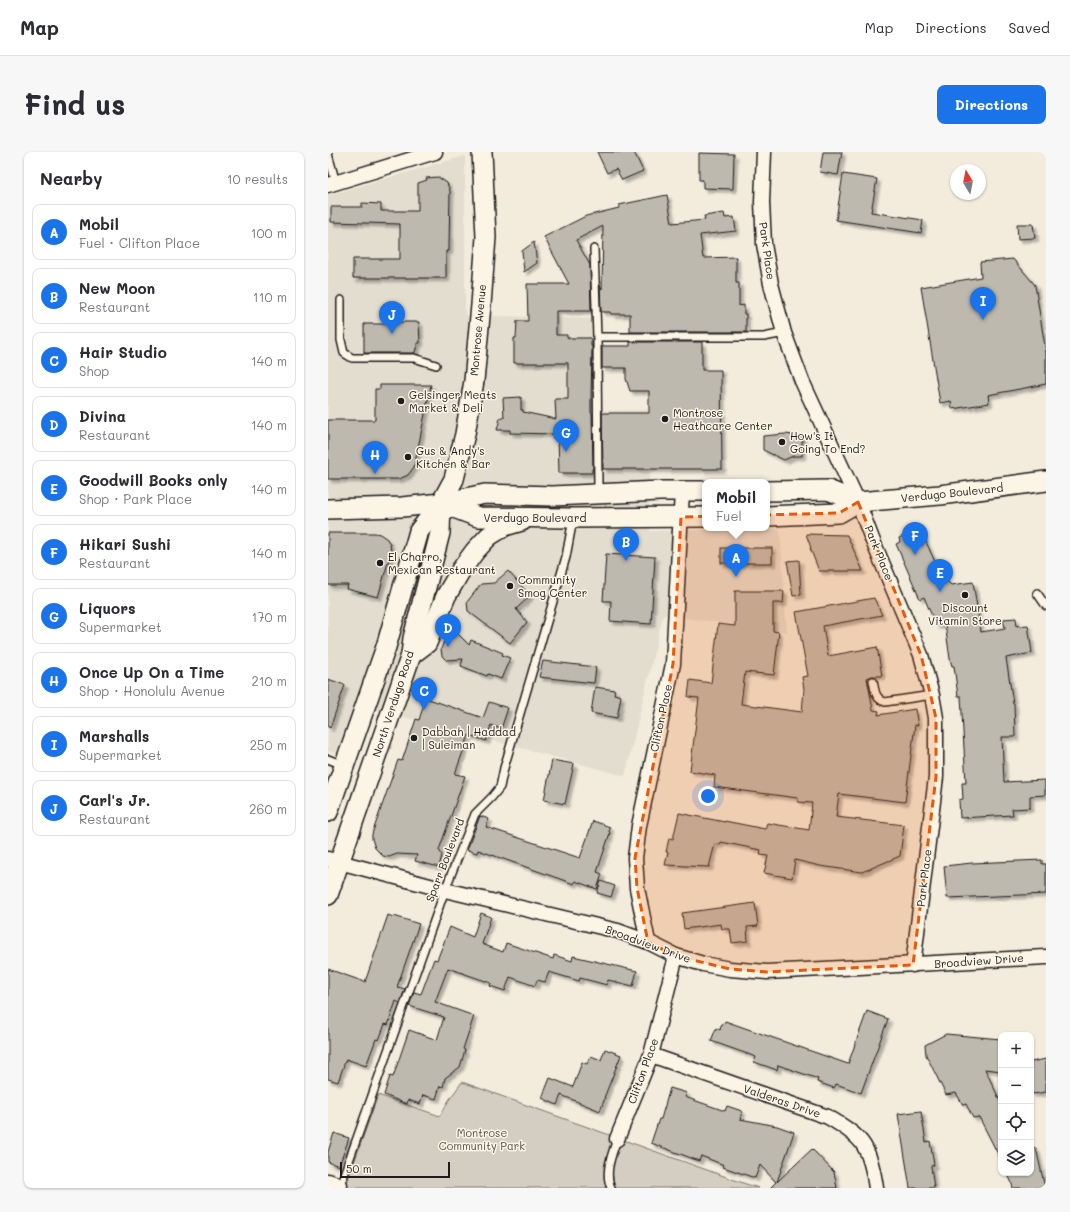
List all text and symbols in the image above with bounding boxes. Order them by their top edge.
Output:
text: Map [20,15,59,40]
text: Map [865,18,893,37]
text: Directions [915,18,986,37]
text: Saved [1008,18,1050,37]
button: Directions [937,85,1046,124]
text: Find us [24,86,125,122]
north arrow [950,164,986,200]
text: Nearby [40,167,102,189]
text: 10 results [227,170,288,187]
text: Mobil [79,214,119,234]
street label: Park Place [756,221,779,281]
text: A [49,224,59,241]
text: 100 m [251,224,287,241]
text: Fuel · Clifton Place [79,234,200,251]
text: New Moon [79,278,155,298]
street label: Montrose Avenue [466,283,489,376]
pin: I [970,287,996,320]
text: B [50,288,58,305]
text: 110 m [253,288,287,305]
text: Restaurant [79,298,150,315]
pin: J [379,301,405,334]
text: Hair Studio [79,342,167,362]
text: C [49,352,59,369]
text: 140 m [251,352,287,369]
text: Shop [79,362,109,379]
place label: Gelsinger Meats Market & Deli [409,387,496,415]
marker: Gelsinger Meats Market & Deli [396,396,406,406]
place label: Montrose Heathcare Center [673,405,773,433]
text: Divina [79,406,126,426]
marker: Montrose Heathcare Center [660,414,670,424]
text: D [49,416,59,433]
text: 140 m [251,416,287,433]
pin: G [553,419,579,452]
text: Restaurant [79,426,150,443]
place label: How's It Going To End? [790,428,866,456]
marker: How's It Going To End? [777,437,787,447]
pin: H [362,441,388,474]
place label: Gus & Andy's Kitchen & Bar [416,443,491,471]
marker: Gus & Andy's Kitchen & Bar [403,452,413,462]
text: Goodwill Books only [79,470,228,490]
popup [702,479,770,531]
text: E [50,480,58,497]
text: 140 m [251,480,287,497]
street label: Verdugo Boulevard [900,480,1004,505]
text: Mobil [716,487,756,507]
text: Shop · Park Place [79,490,192,507]
text: Fuel [716,507,742,524]
street label: Verdugo Boulevard [484,510,586,525]
pin: F [902,522,928,555]
street label: Park Place [862,523,897,583]
pin: B [613,528,639,561]
text: Hikari Sushi [79,534,171,554]
text: F [50,544,58,561]
text: 140 m [251,544,287,561]
pin: A [723,544,749,577]
place label: El Charro, Mexican Restaurant [388,549,496,577]
text: Restaurant [79,554,150,571]
marker: El Charro, Mexican Restaurant [375,558,385,568]
pin: E [927,559,953,592]
place label: Community Smog Center [518,572,587,600]
marker: Community Smog Center [505,581,515,591]
marker: Discount Vitamin Store [960,590,970,600]
text: Liquors [79,598,136,618]
place label: Discount Vitamin Store [928,600,1002,628]
text: G [49,608,59,625]
text: 170 m [251,608,287,625]
pin: D [435,614,461,647]
text: Supermarket [79,618,162,635]
street label: North Verdugo Road [368,649,417,759]
text: Once Up On a Time [79,662,224,682]
text: H [49,672,59,689]
text: 210 m [251,672,287,689]
pin: C [411,677,437,710]
text: Shop · Honolulu Avenue [79,682,225,699]
street label: Clifton Place [646,682,675,753]
place label: Dabbah | Haddad | Suleiman [422,724,516,752]
text: Marshalls [79,726,149,746]
marker: Dabbah | Haddad | Suleiman [409,733,419,743]
text: I [51,736,57,753]
text: 250 m [250,736,287,753]
text: Supermarket [79,746,162,763]
your location [698,786,718,806]
text: Carl's Jr. [79,790,151,810]
text: J [50,800,58,817]
text: 260 m [249,800,287,817]
text: Restaurant [79,810,150,827]
street label: Sparr Boulevard [422,816,467,904]
street label: Park Place [913,848,935,908]
street label: Broadview Drive [603,921,693,966]
street label: Broadview Drive [934,950,1024,971]
map controls [998,1032,1034,1176]
button: + [998,1032,1034,1068]
street label: Clifton Place [624,1036,661,1106]
button: − [998,1068,1034,1104]
street label: Valderas Drive [742,1080,823,1121]
button: locate [998,1104,1034,1140]
park label: Montrose Community Park [439,1125,525,1153]
button: layers [998,1140,1034,1176]
scale bar [340,1160,450,1179]
text: 50 m [346,1161,372,1176]

